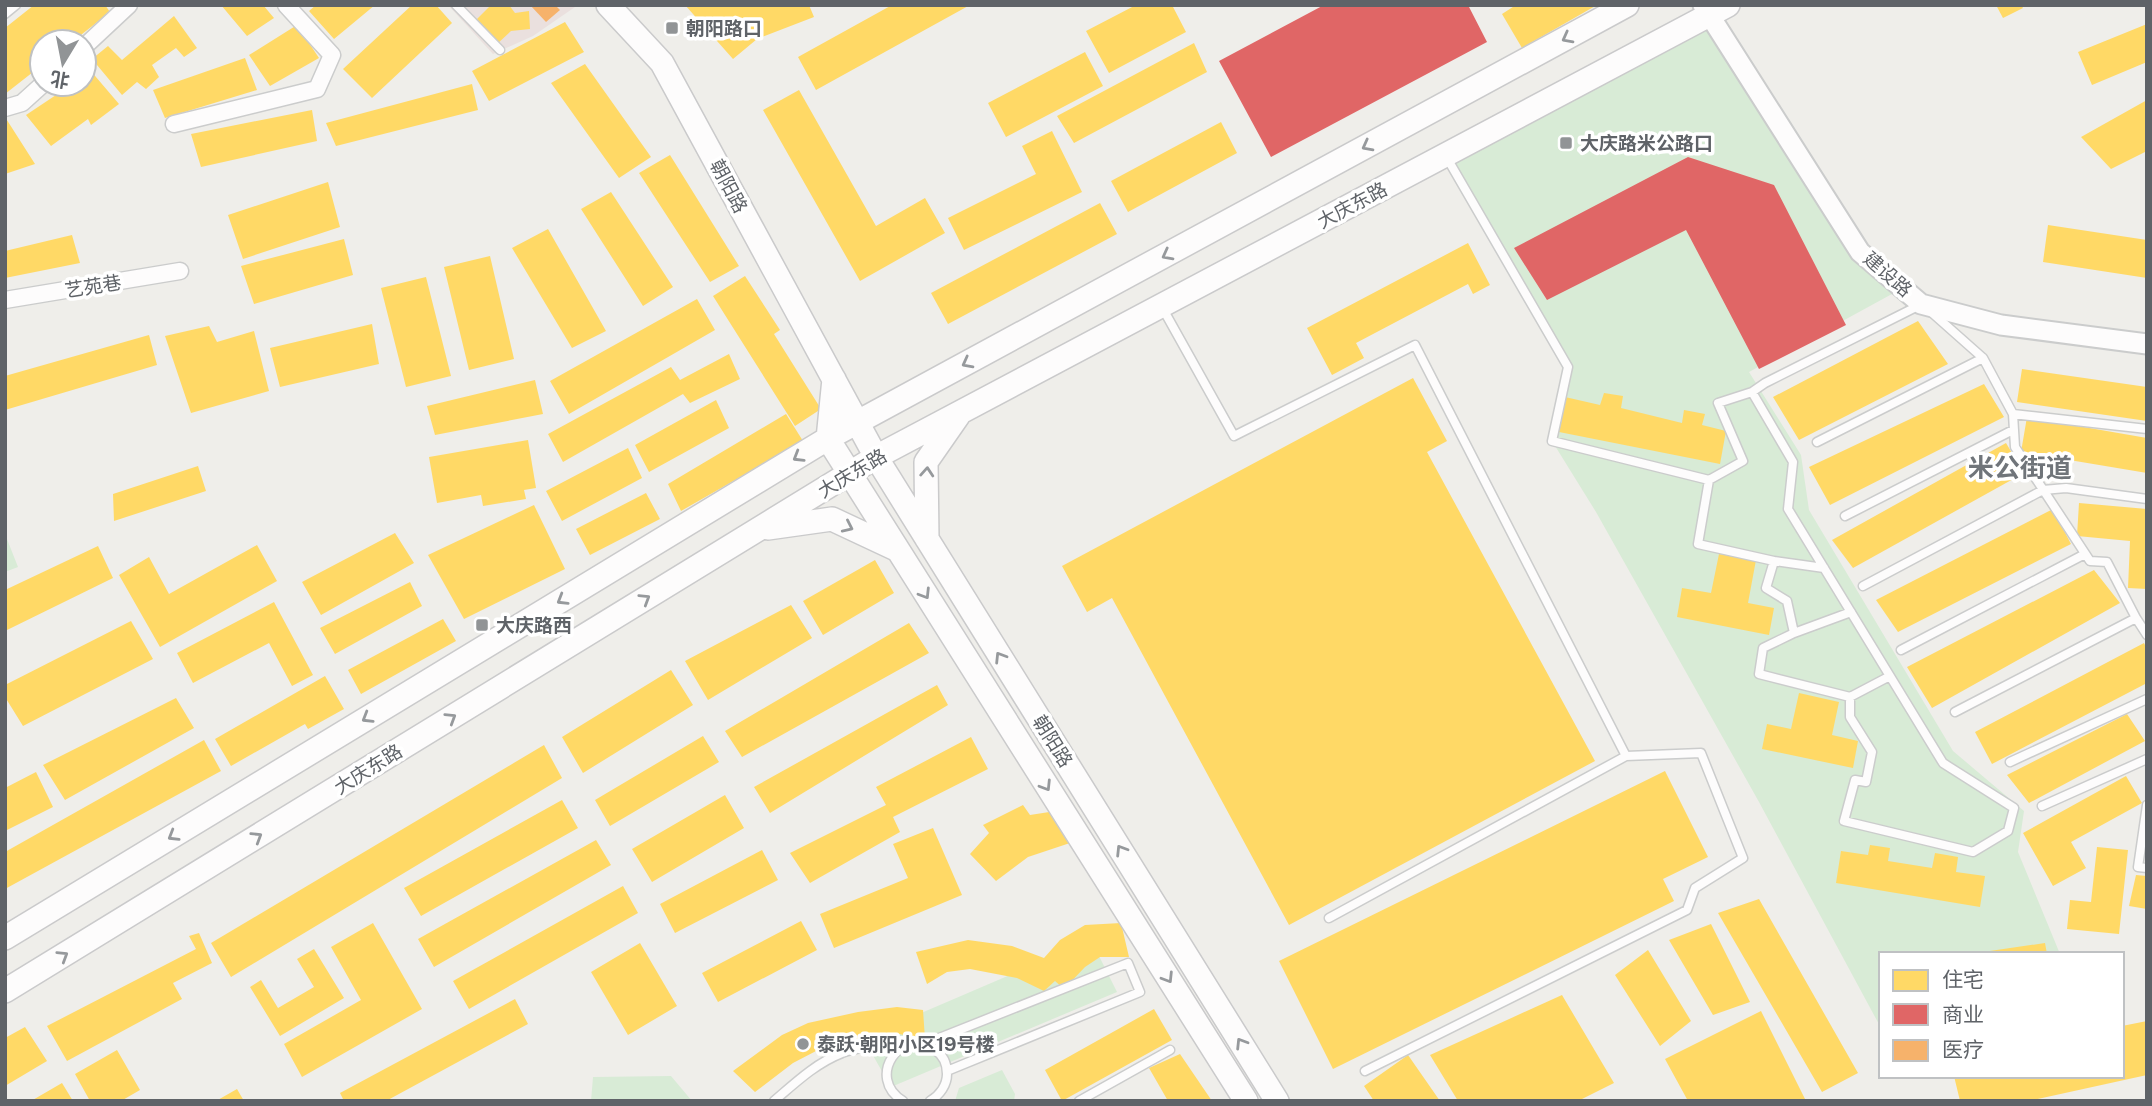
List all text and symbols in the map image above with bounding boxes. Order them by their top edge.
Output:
place label: 朝阳路口 [686,17,762,39]
marker: 朝阳路口 [664,20,680,36]
north arrow [28,28,98,98]
one-way arrow [1561,30,1574,43]
text: 北 [49,67,71,92]
place label: 大庆路米公路口 [1580,132,1713,154]
marker: 大庆路米公路口 [1558,135,1574,151]
one-way arrow [1361,138,1374,151]
street label: 朝阳路 [706,156,752,216]
street label: 大庆东路 [1313,177,1391,233]
one-way arrow [1161,247,1174,260]
street label: 建设路 [1859,247,1917,301]
street label: 艺苑巷 [63,271,123,301]
one-way arrow [961,355,974,368]
street label: 大庆东路 [814,444,890,502]
one-way arrow [793,448,806,461]
district label: 米公街道 [1968,452,2072,483]
one-way arrow [920,466,935,477]
one-way arrow [841,518,853,532]
one-way arrow [916,586,929,599]
one-way arrow [556,592,569,605]
one-way arrow [638,594,651,607]
place label: 大庆路西 [496,614,572,636]
marker: 大庆路西 [474,617,490,633]
one-way arrow [996,651,1009,664]
one-way arrow [362,710,375,723]
street label: 朝阳路 [1029,711,1077,771]
one-way arrow [444,713,457,726]
street label: 大庆东路 [330,740,406,798]
one-way arrow [1038,778,1051,791]
one-way arrow [167,828,180,841]
one-way arrow [250,832,263,845]
one-way arrow [1116,844,1129,857]
one-way arrow [56,951,69,964]
legend [1879,952,2124,1078]
text: 住宅 [1942,967,1984,992]
one-way arrow [1160,971,1173,984]
text: 商业 [1942,1002,1984,1027]
place label: 泰跃·朝阳小区19号楼 [817,1033,995,1055]
marker: 泰跃·朝阳小区19号楼 [795,1036,811,1052]
one-way arrow [1236,1037,1249,1050]
text: 医疗 [1942,1037,1984,1062]

